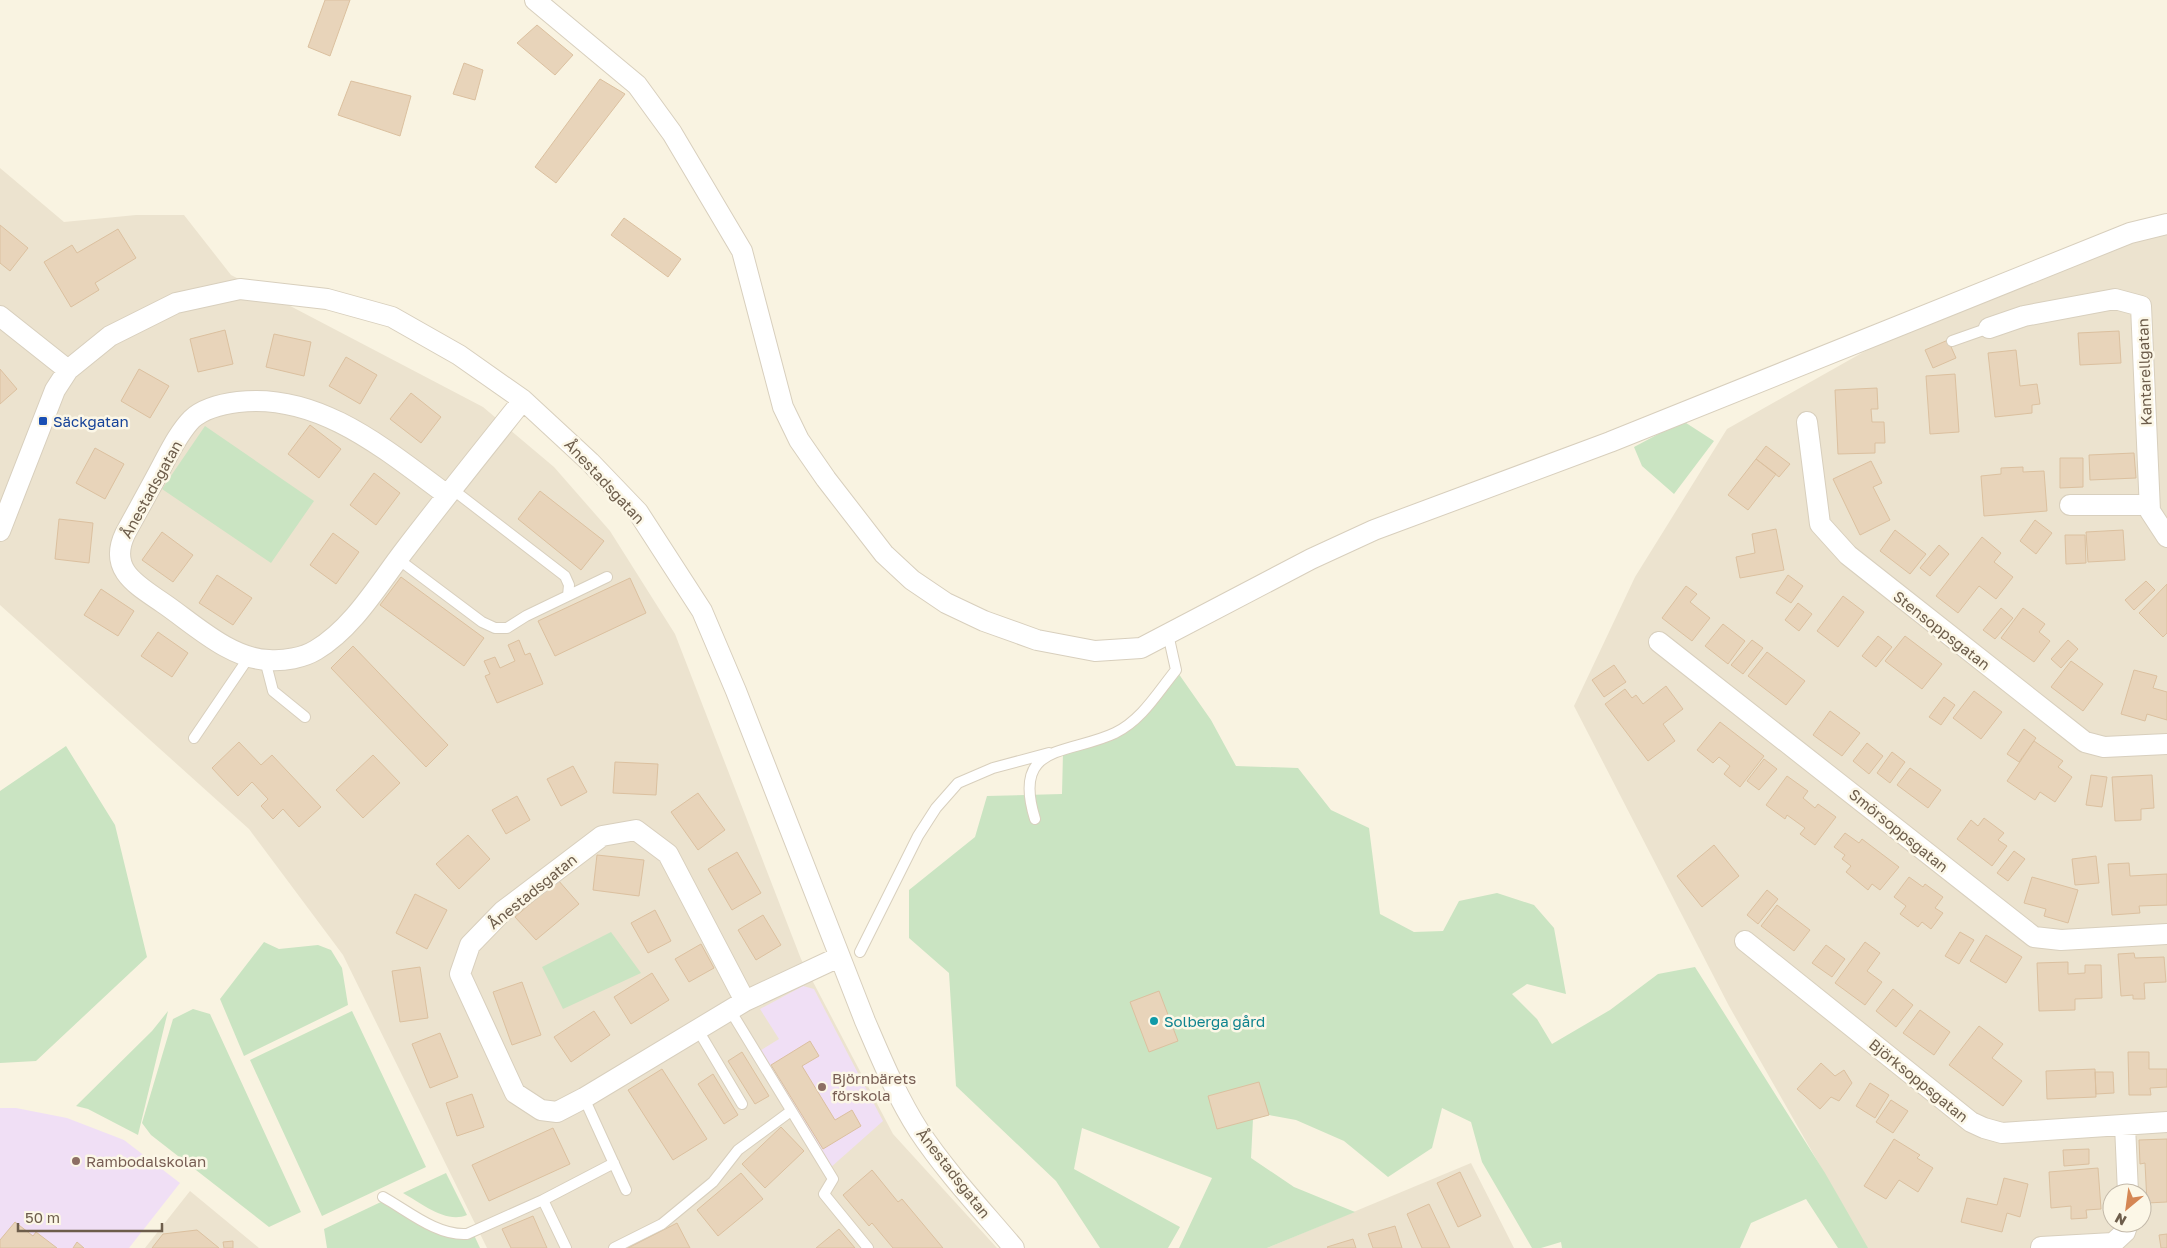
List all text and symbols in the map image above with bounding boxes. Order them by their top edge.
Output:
street label: Kantarellgatan [2133,318,2155,426]
place label: Säckgatan [53,412,129,430]
marker: Säckgatan [37,415,49,427]
street label: Ånestadsgatan [561,435,649,527]
street label: Ånestadsgatan [117,437,185,541]
street label: Stensoppsgatan [1890,587,1994,673]
street label: Smörsoppsgatan [1846,785,1952,875]
street label: Ånestadsgatan [484,850,580,932]
place label: Solberga gård [1164,1012,1265,1030]
marker: Solberga gård [1148,1015,1160,1027]
street label: Björksoppsgatan [1866,1035,1972,1125]
place label: Björnbärets förskola [832,1069,916,1104]
marker: Björnbärets förskola [816,1081,828,1093]
street label: Ånestadsgatan [913,1125,995,1221]
place label: Rambodalskolan [86,1152,206,1170]
marker: Rambodalskolan [70,1155,82,1167]
north arrow [2102,1183,2152,1233]
scale bar [18,1200,161,1232]
text: 50 m [25,1208,60,1226]
text: N [2112,1210,2129,1230]

